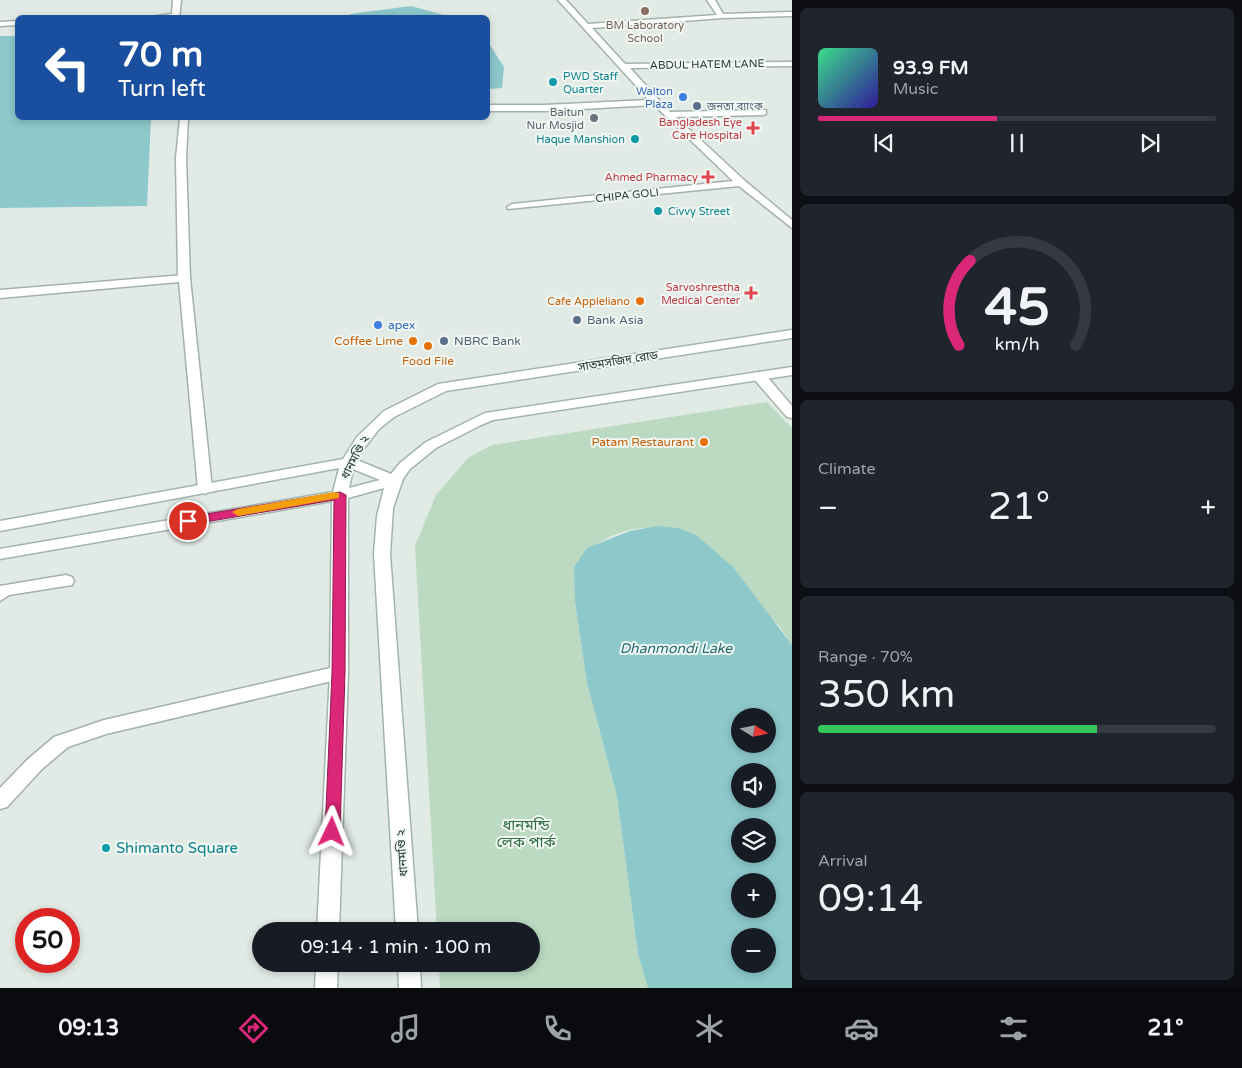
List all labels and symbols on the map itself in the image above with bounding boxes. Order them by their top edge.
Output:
marker: BM Laboratory School [639,5,651,17]
place label: BM Laboratory School [606,19,684,45]
street label: ABDUL HATEM LANE [649,57,765,72]
place label: PWD Staff Quarter [563,70,618,96]
marker: PWD Staff Quarter [547,76,559,88]
place label: Walton Plaza [636,85,673,111]
marker: Walton Plaza [677,91,689,103]
marker: জনতা ব্যাংক [691,100,703,112]
place label: জনতা ব্যাংক [706,100,763,113]
place label: Baitun Nur Mosjid [527,106,584,132]
marker: Baitun Nur Mosjid [588,112,600,124]
place label: Bangladesh Eye Care Hospital [659,116,742,142]
marker: Bangladesh Eye Care Hospital [746,121,760,135]
place label: Haque Manshion [536,133,625,146]
marker: Haque Manshion [629,133,641,145]
place label: Ahmed Pharmacy [605,171,698,184]
marker: Ahmed Pharmacy [702,171,714,183]
street label: CHIPA GOLI [595,186,659,205]
marker: Civvy Street [652,205,664,217]
place label: Civvy Street [668,205,730,218]
place label: Sarvoshrestha Medical Center [661,281,741,307]
marker: Sarvoshrestha Medical Center [744,286,758,300]
place label: Cafe Appleliano [547,295,630,308]
marker: Cafe Appleliano [634,295,646,307]
place label: Bank Asia [587,313,643,327]
marker: Bank Asia [571,314,583,326]
place label: apex [388,318,416,332]
marker: apex [372,319,384,331]
place label: Coffee Lime [334,334,403,348]
place label: NBRC Bank [454,334,521,348]
marker: Coffee Lime [407,335,419,347]
marker: NBRC Bank [438,335,450,347]
marker: Food File [422,340,434,352]
street label: সাতমসজিদ রোড [576,347,659,374]
place label: Food File [402,354,454,368]
street label: ধানমণ্ডি ২ [337,432,372,481]
place label: Patam Restaurant [591,435,694,449]
marker: Patam Restaurant [698,436,710,448]
pin [167,500,209,542]
water label: Dhanmondi Lake [620,640,733,657]
north arrow [731,708,776,752]
position arrow [305,805,357,857]
park label: ধানমন্ডি লেক পার্ক [496,816,556,851]
street label: ধানমণ্ডি ২ [392,829,411,877]
place label: Shimanto Square [116,839,238,857]
marker: Shimanto Square [100,842,112,854]
speed limit sign: 50 [15,908,80,973]

